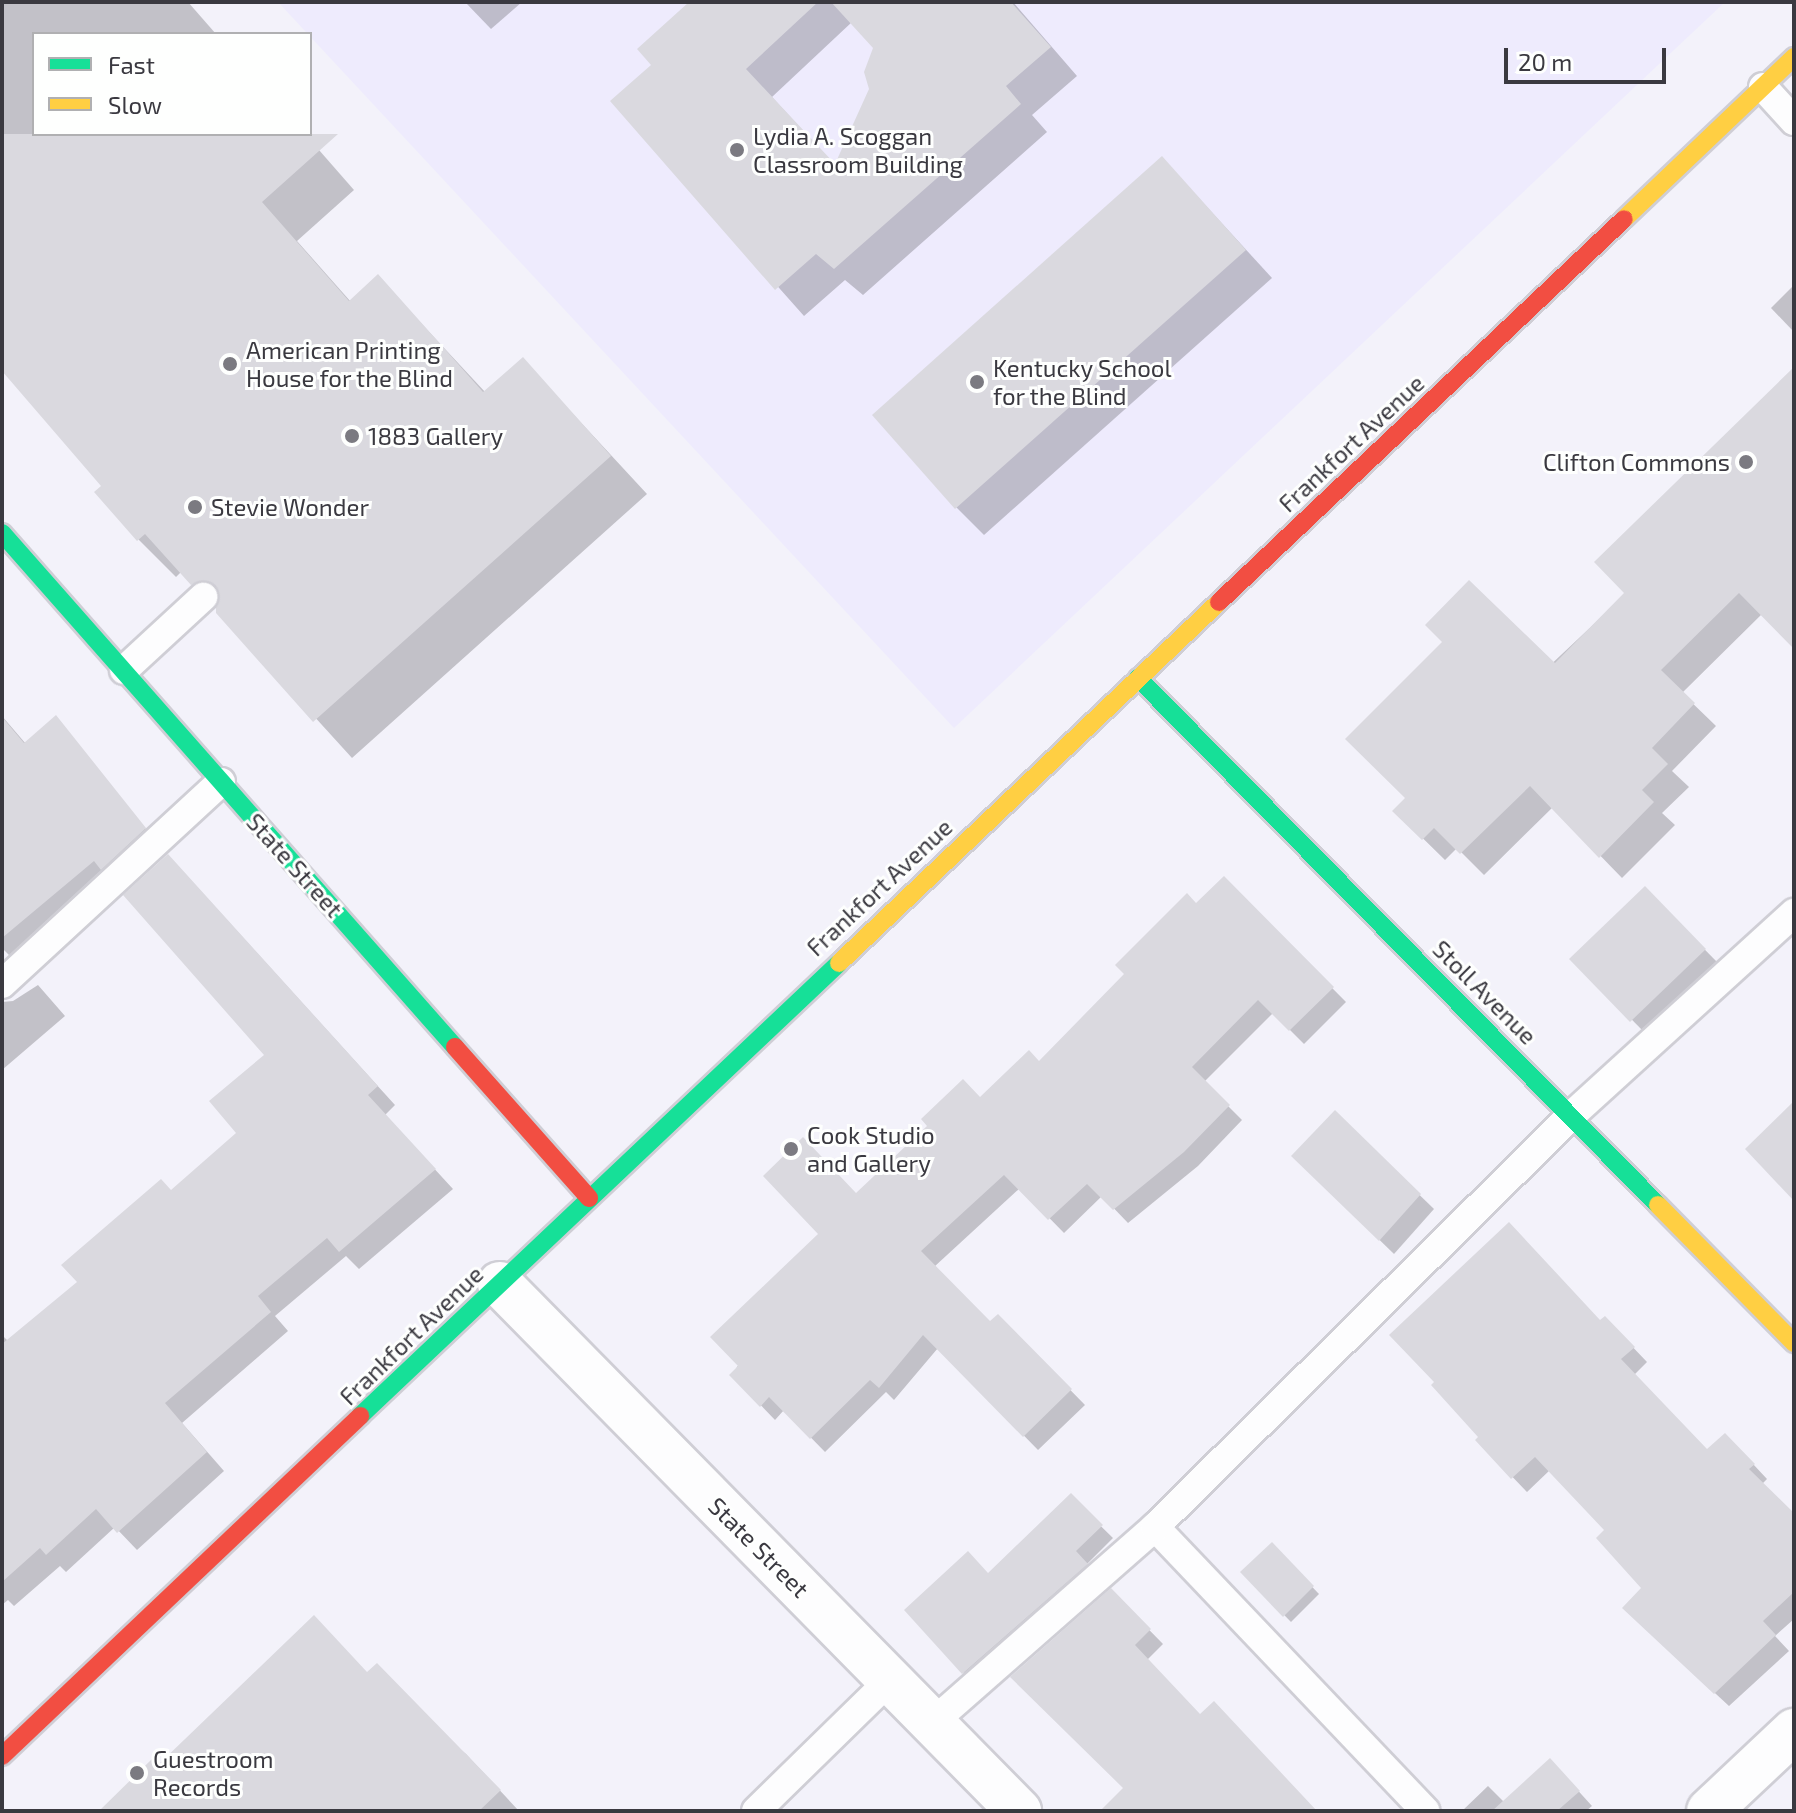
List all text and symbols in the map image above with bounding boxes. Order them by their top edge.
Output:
legend [32,32,312,136]
scale bar [1508,32,1670,82]
text: 20 m [1518,47,1572,76]
text: Fast [108,50,155,79]
text: Slow [108,90,162,119]
place label: Lydia A. Scoggan Classroom Building [753,122,963,178]
marker: Lydia A. Scoggan Classroom Building [728,141,746,159]
place label: American Printing House for the Blind [246,336,454,392]
place label: Kentucky School for the Blind [993,354,1172,410]
marker: American Printing House for the Blind [221,355,239,373]
street label: Frankfort Avenue [1272,368,1430,518]
marker: Kentucky School for the Blind [968,373,986,391]
place label: 1883 Gallery [368,422,503,450]
marker: 1883 Gallery [343,427,361,445]
place label: Clifton Commons [1543,448,1730,476]
marker: Clifton Commons [1737,453,1755,471]
place label: Stevie Wonder [211,493,369,521]
marker: Stevie Wonder [186,498,204,516]
street label: State Street [241,807,349,923]
street label: Frankfort Avenue [800,812,958,962]
street label: Stoll Avenue [1427,934,1543,1050]
place label: Cook Studio and Gallery [807,1121,935,1177]
marker: Cook Studio and Gallery [782,1140,800,1158]
street label: Frankfort Avenue [333,1259,489,1411]
street label: State Street [703,1491,815,1603]
place label: Guestroom Records [153,1745,274,1801]
marker: Guestroom Records [128,1764,146,1782]

